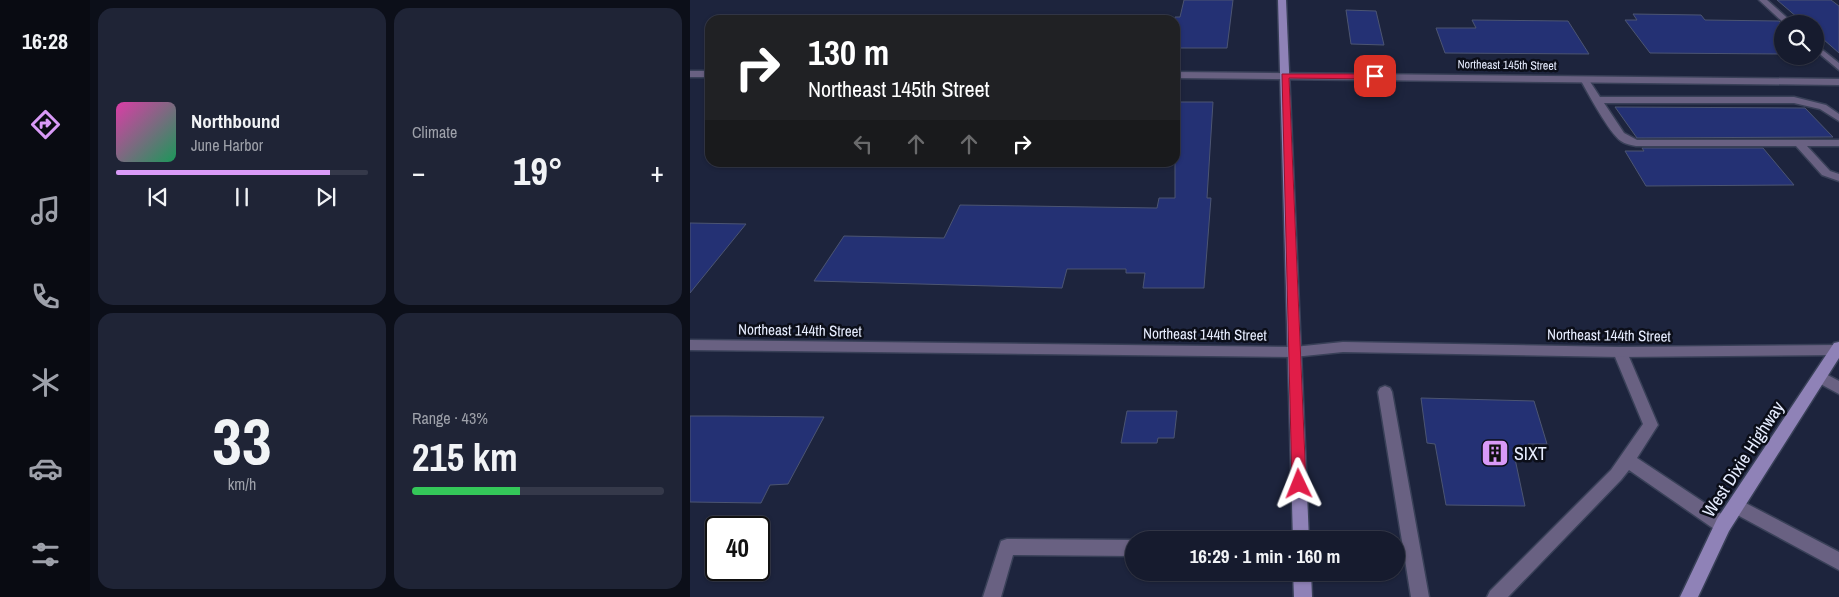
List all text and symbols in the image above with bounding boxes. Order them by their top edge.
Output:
map controls [1774,15,1824,65]
button: search [1774,15,1824,65]
text: 16:28 [22,26,68,56]
text: 130 m [808,29,889,76]
icon: right [725,35,790,100]
pin [1354,55,1396,97]
street label: Northeast 145th Street [1457,56,1557,74]
icon: arrive [1361,62,1389,90]
text: Northeast 145th Street [808,74,990,104]
icon: directions [28,107,63,142]
text: Northbound [191,108,280,134]
text: Climate [412,121,457,143]
icon: left [849,130,877,158]
icon: ahead [902,130,930,158]
icon: ahead [955,130,983,158]
icon: right [1008,130,1036,158]
text: June Harbor [191,134,263,156]
text: 19° [513,146,563,197]
text: − [412,153,425,191]
text: + [651,153,664,191]
icon: previous [144,183,172,211]
icon: pause [228,183,256,211]
icon: next [312,183,340,211]
icon: music [28,193,63,228]
icon: phone [28,279,63,314]
street label: Northeast 144th Street [738,318,863,342]
street label: Northeast 144th Street [1143,322,1268,346]
street label: Northeast 144th Street [1547,323,1672,347]
icon: climate [28,365,63,400]
street label: West Dixie Highway [1696,396,1790,522]
text: 33 [212,397,272,484]
text: Range · 43% [412,407,488,429]
text: 215 km [412,432,518,483]
building icon: SIXT [1480,438,1510,468]
place label: SIXT [1514,441,1547,466]
icon: car [28,451,63,486]
position arrow [1272,457,1324,509]
text: km/h [228,473,256,495]
speed limit sign: 40 [705,516,770,581]
icon: filters [28,537,63,572]
text: 16:29 · 1 min · 160 m [1190,543,1340,569]

